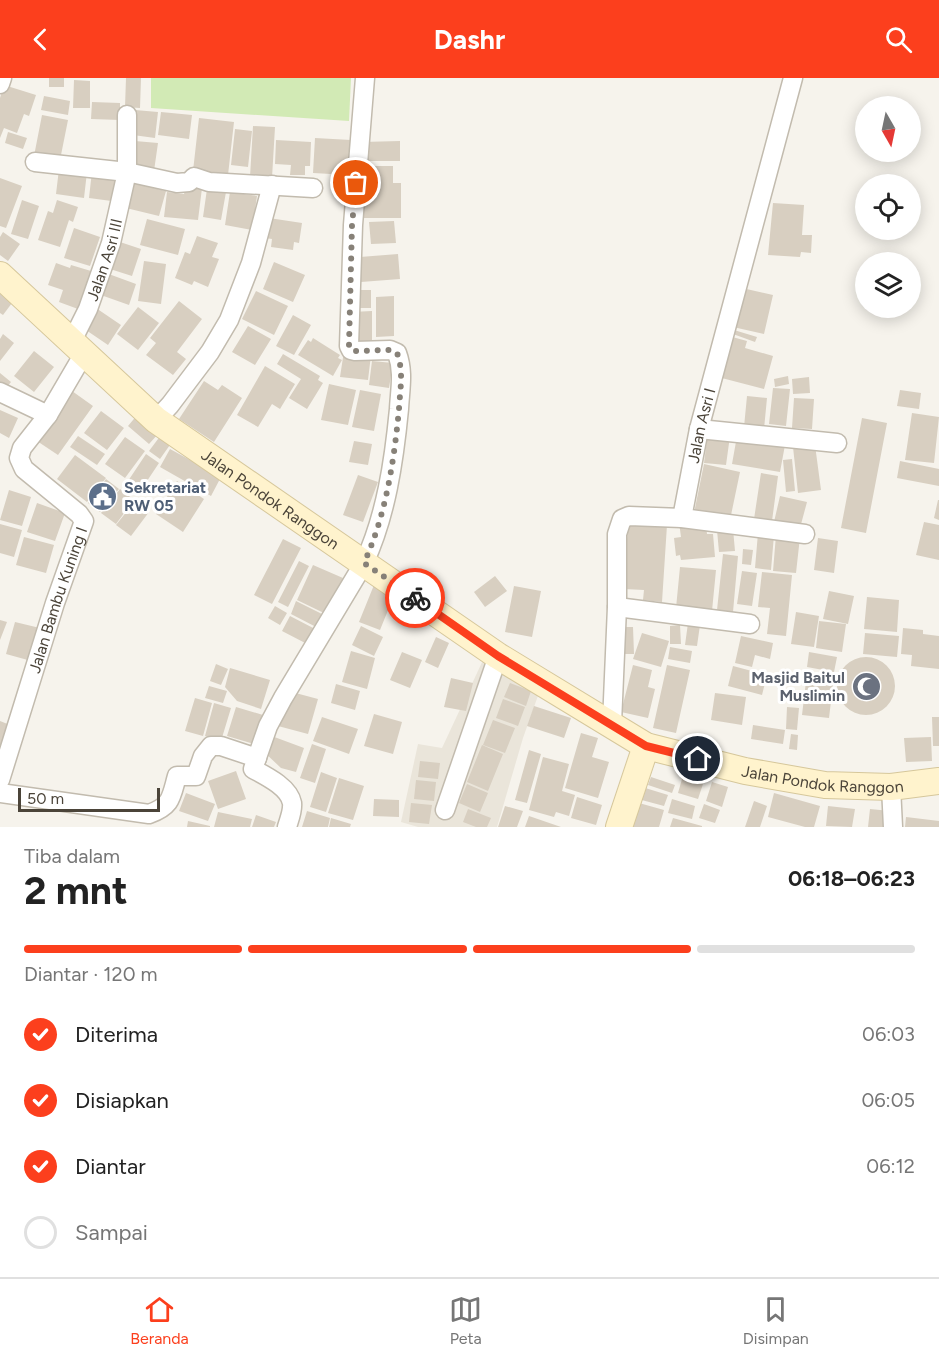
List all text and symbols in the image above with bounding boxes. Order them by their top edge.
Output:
icon: back [24,23,57,56]
text: Dashr [434,23,505,56]
icon: search [882,23,915,56]
north arrow [855,96,921,162]
map controls [855,96,921,318]
pin [330,157,381,208]
icon: bag [339,166,372,199]
button: locate [855,174,921,240]
street label: Jalan Asri III [82,217,126,303]
button: layers [855,252,921,318]
street label: Jalan Asri I [683,386,719,465]
street label: Jalan Pondok Ranggon [198,445,343,553]
place label: Sekretariat RW 05 [124,478,206,515]
public building icon: Sekretariat RW 05 [87,480,119,512]
street label: Jalan Bambu Kuning I [24,524,91,675]
courier [385,568,445,628]
icon: bike [399,582,432,615]
place label: Masjid Baitul Muslimin [751,668,845,705]
mosque icon: Masjid Baitul Muslimin [850,670,882,702]
pin [672,733,723,784]
icon: home [681,742,714,775]
street label: Jalan Pondok Ranggon [740,761,905,797]
scale bar [18,785,160,812]
text: 50 m [27,789,64,808]
text: Tiba dalam [24,844,120,868]
text: 06:18–06:23 [788,865,915,892]
text: 2 mnt [24,867,128,914]
text: Diantar · 120 m [24,962,157,986]
icon: check [24,1018,57,1051]
text: Diterima [75,1021,158,1048]
text: 06:03 [862,1022,915,1046]
icon: check [24,1084,57,1117]
text: Disiapkan [75,1087,169,1114]
text: 06:05 [861,1088,915,1112]
icon: check [24,1150,57,1183]
text: Diantar [75,1153,146,1180]
text: 06:12 [866,1154,915,1178]
text: Sampai [75,1219,148,1246]
tab: Beranda [130,1293,189,1348]
tab: Peta [449,1293,482,1348]
tab: Disimpan [743,1293,809,1348]

